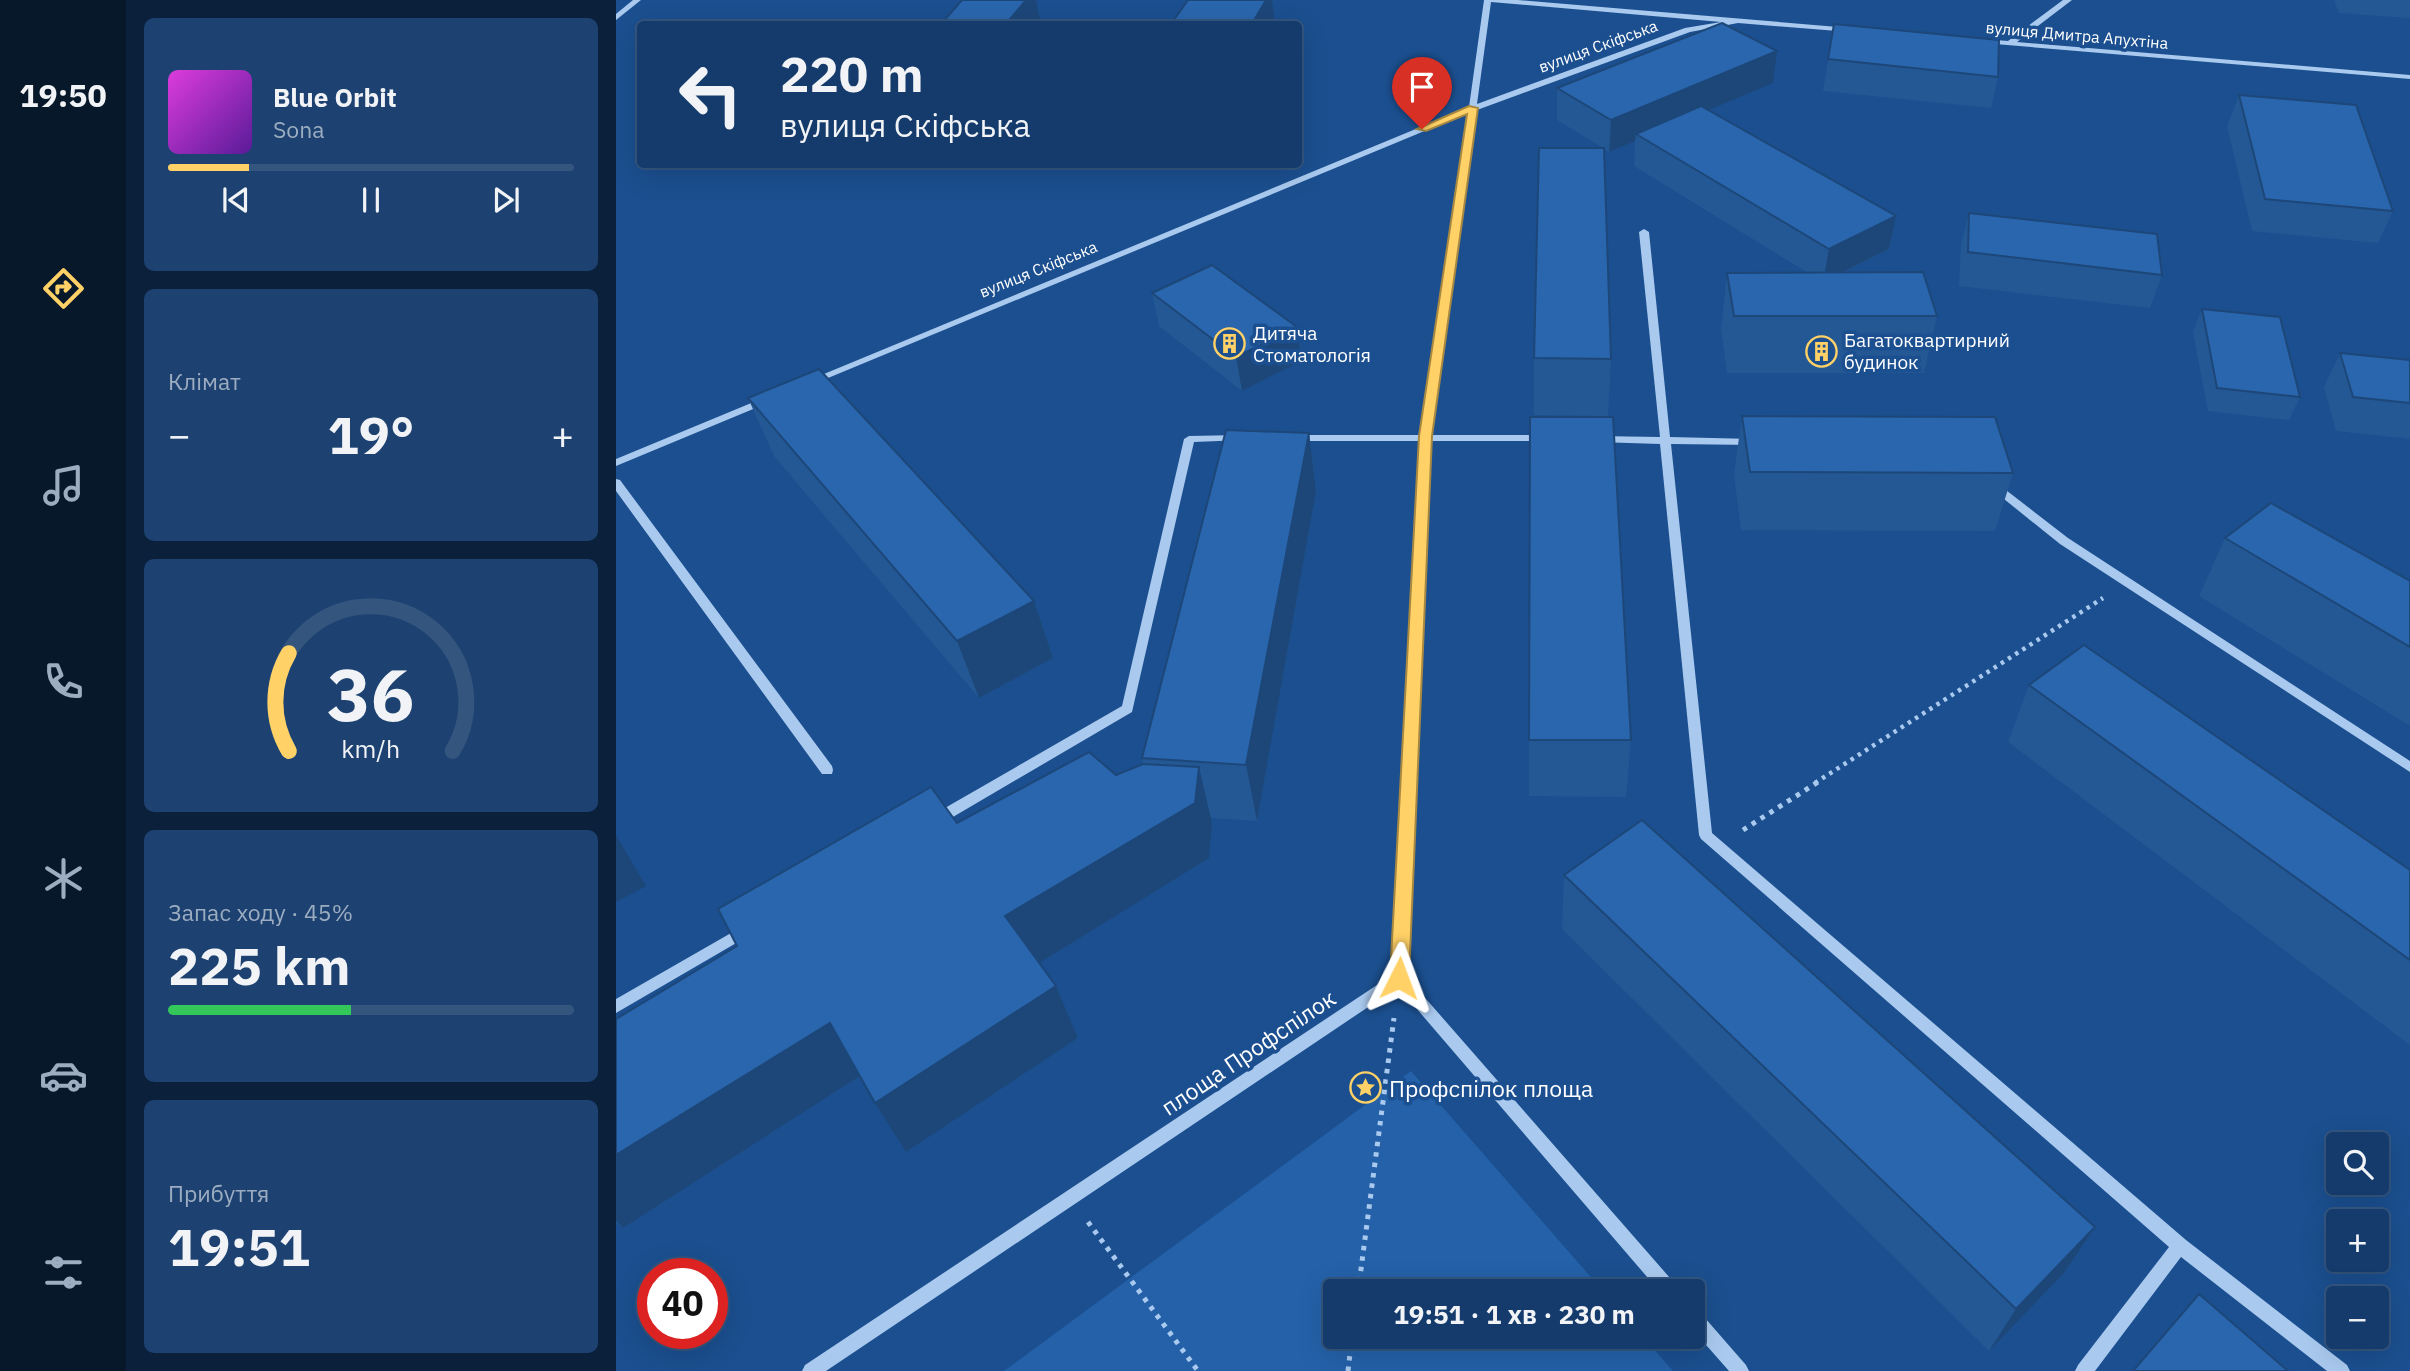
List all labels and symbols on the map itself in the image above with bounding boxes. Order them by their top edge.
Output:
street label: вулиця Скіфська [1536,15,1661,77]
street label: вулиця Дмитра Апухтіна [1985,17,2170,53]
pin [1392,57,1452,129]
street label: вулиця Скіфська [976,236,1100,302]
place label: Дитяча Стоматологія [1253,321,1371,367]
building icon: Дитяча Стоматологія [1213,327,1247,361]
place label: Багатоквартирний будинок [1844,328,2010,374]
building icon: Багатоквартирний будинок [1804,334,1838,368]
position arrow [1362,941,1436,1015]
street label: площа Профспілок [1155,982,1341,1122]
place icon: Профспілок площа [1349,1071,1383,1105]
place label: Профспілок площа [1389,1073,1593,1103]
speed limit sign: 40 [637,1258,728,1349]

